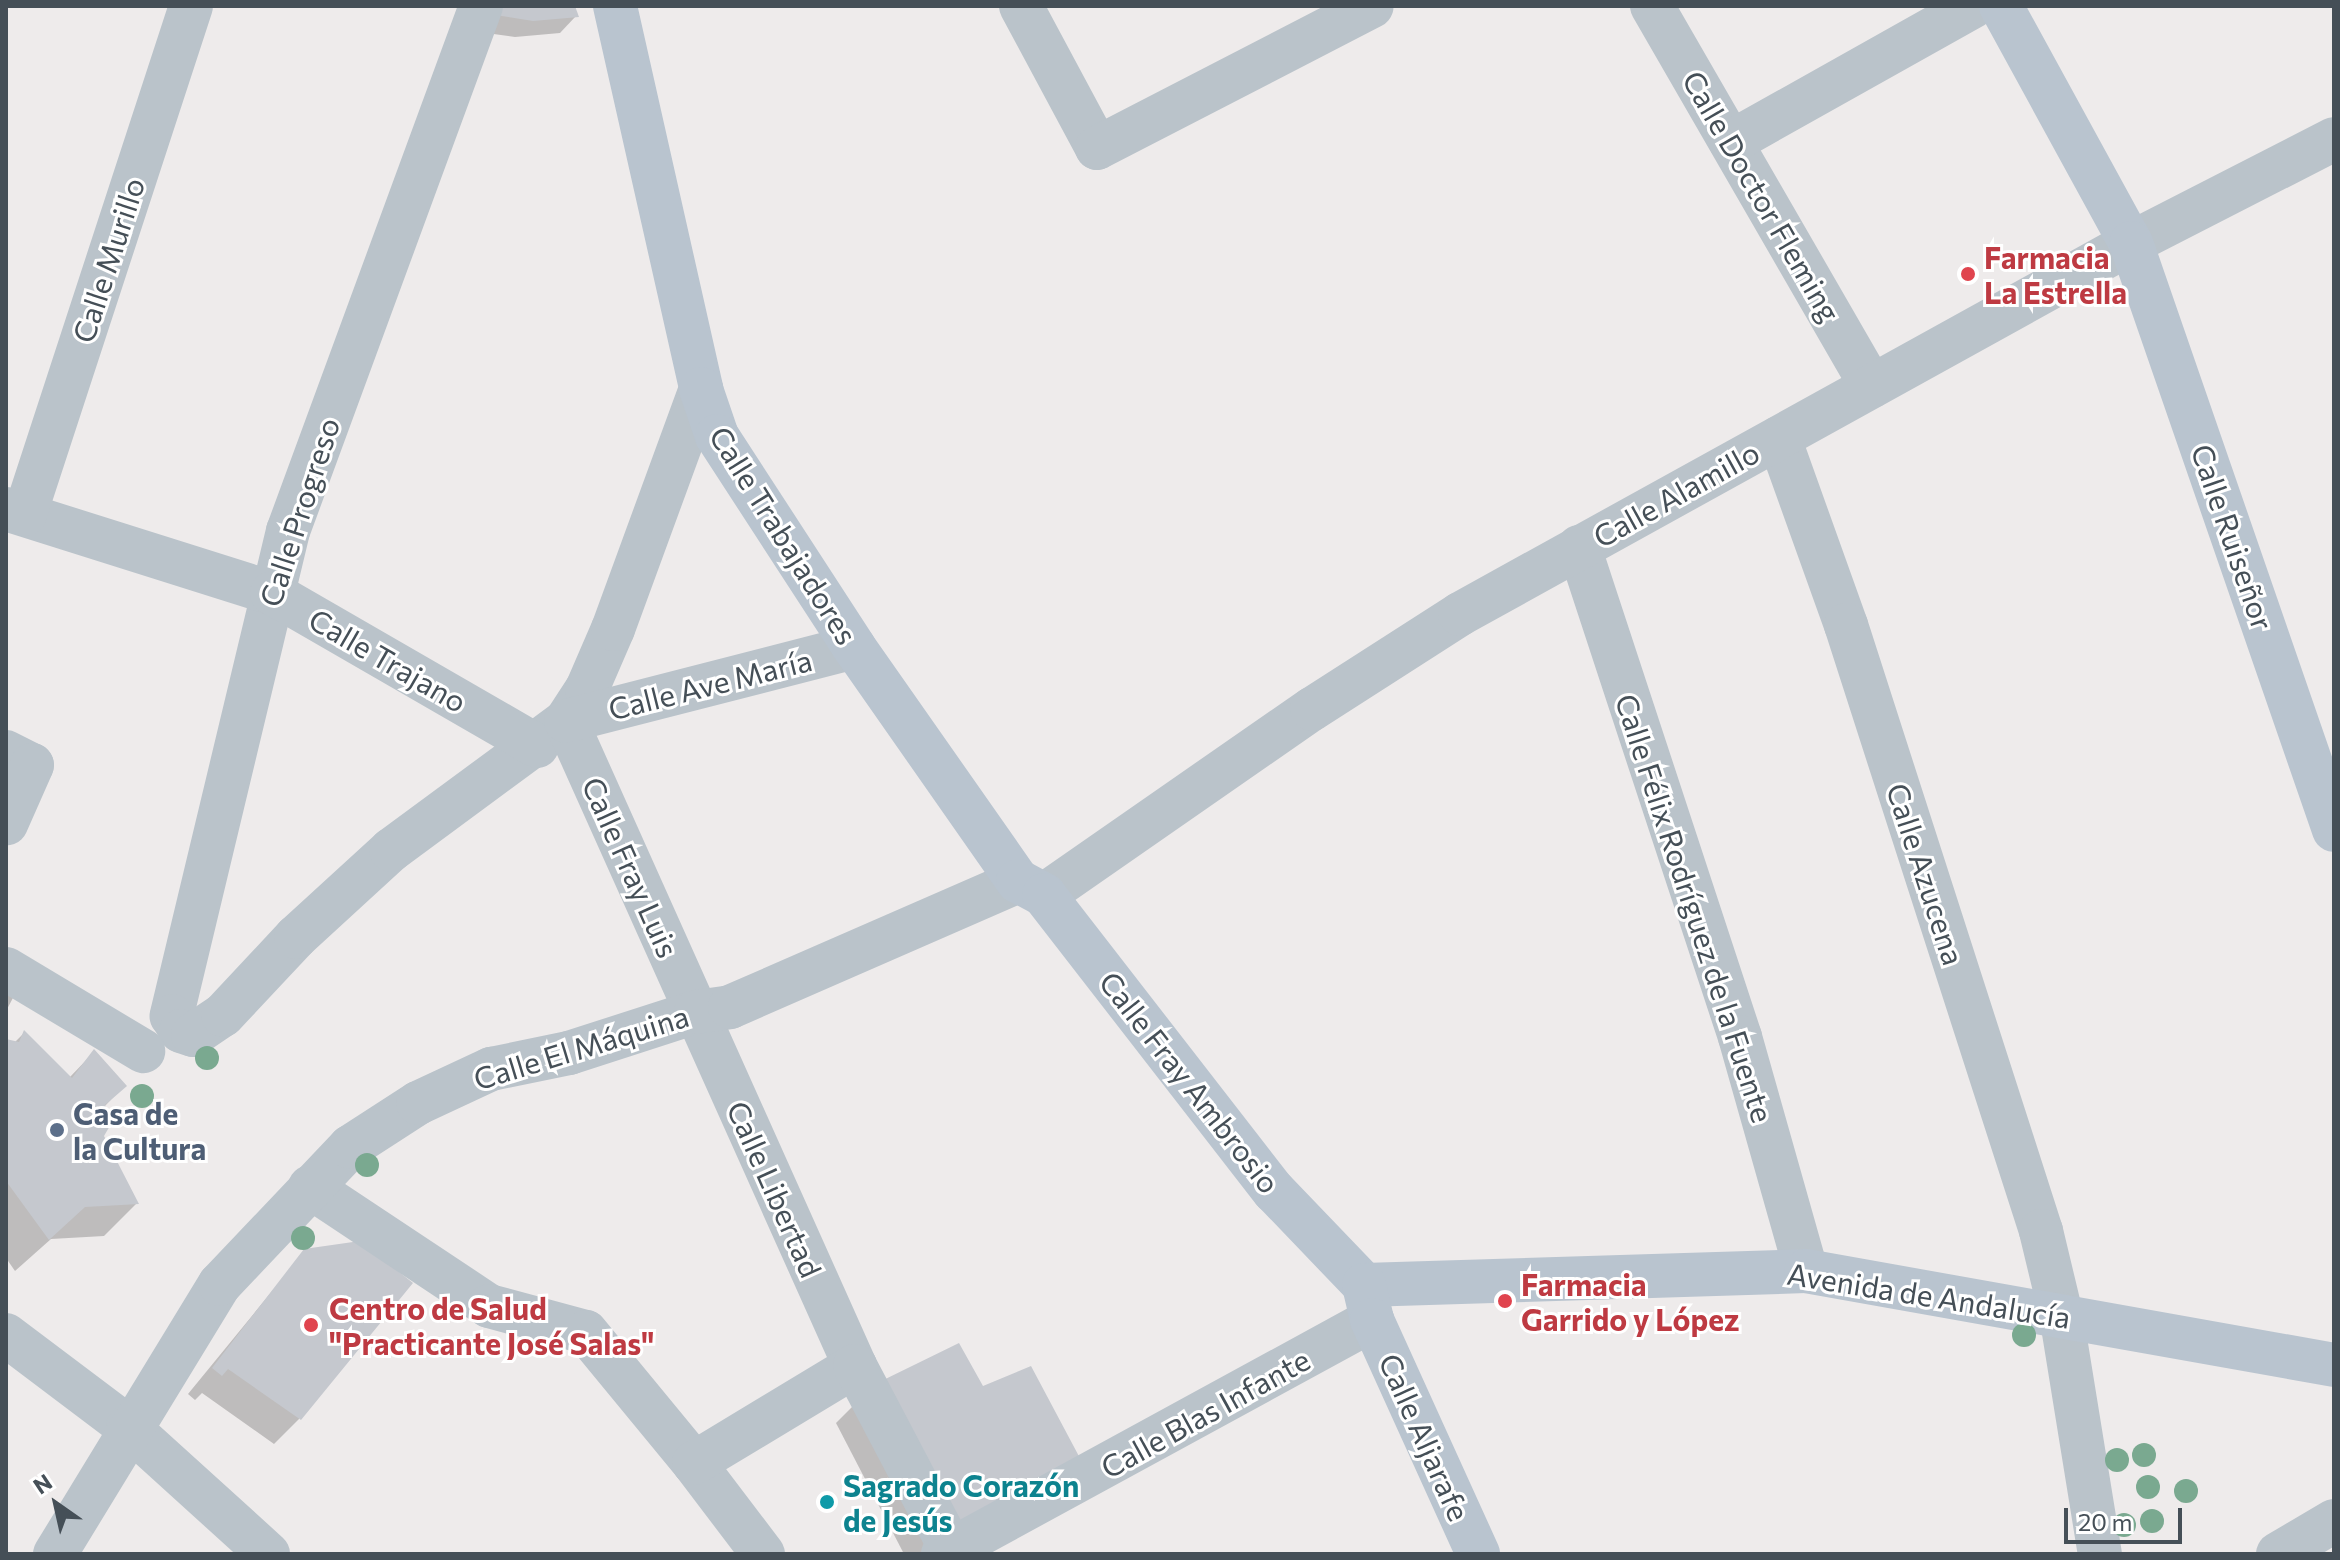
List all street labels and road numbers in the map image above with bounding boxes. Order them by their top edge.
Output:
street label: Calle Doctor Fleming [1676,64,1848,328]
street label: Calle Murillo [64,173,152,347]
street label: Calle Progreso [252,413,346,611]
street label: Calle Trabajadores [702,419,866,651]
street label: Calle Alamillo [1587,434,1765,554]
street label: Calle Ruiseñor [2184,439,2282,635]
street label: Calle Trajano [303,601,473,719]
street label: Calle Ave María [604,641,816,727]
street label: Calle Félix Rodríguez de la Fuente [1609,689,1781,1127]
street label: Calle Fray Luis [575,771,687,963]
street label: Calle Azucena [1880,779,1972,969]
street label: Calle Fray Ambrosio [1092,964,1288,1200]
street label: Calle El Máquina [469,997,693,1097]
street label: Calle Libertad [720,1095,830,1283]
street label: Avenida de Andalucía [1785,1255,2073,1335]
street label: Calle Blas Infante [1094,1341,1316,1485]
street label: Calle Aljarafe [1372,1348,1478,1526]

